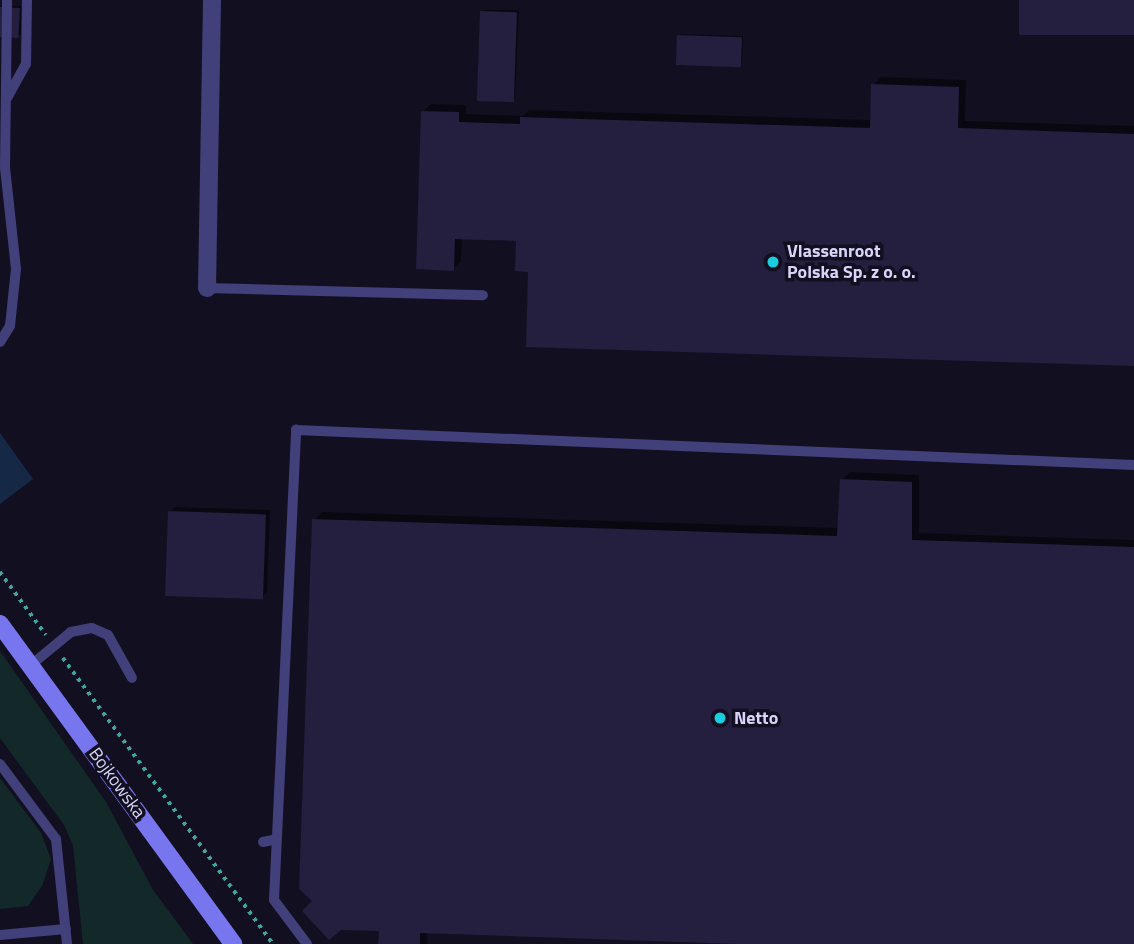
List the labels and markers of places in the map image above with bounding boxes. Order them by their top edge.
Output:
place label: Vlassenroot Polska Sp. z o. o. [787,241,916,284]
marker: Vlassenroot Polska Sp. z o. o. [765,254,781,270]
place label: Netto [734,707,778,729]
marker: Netto [712,710,728,726]

